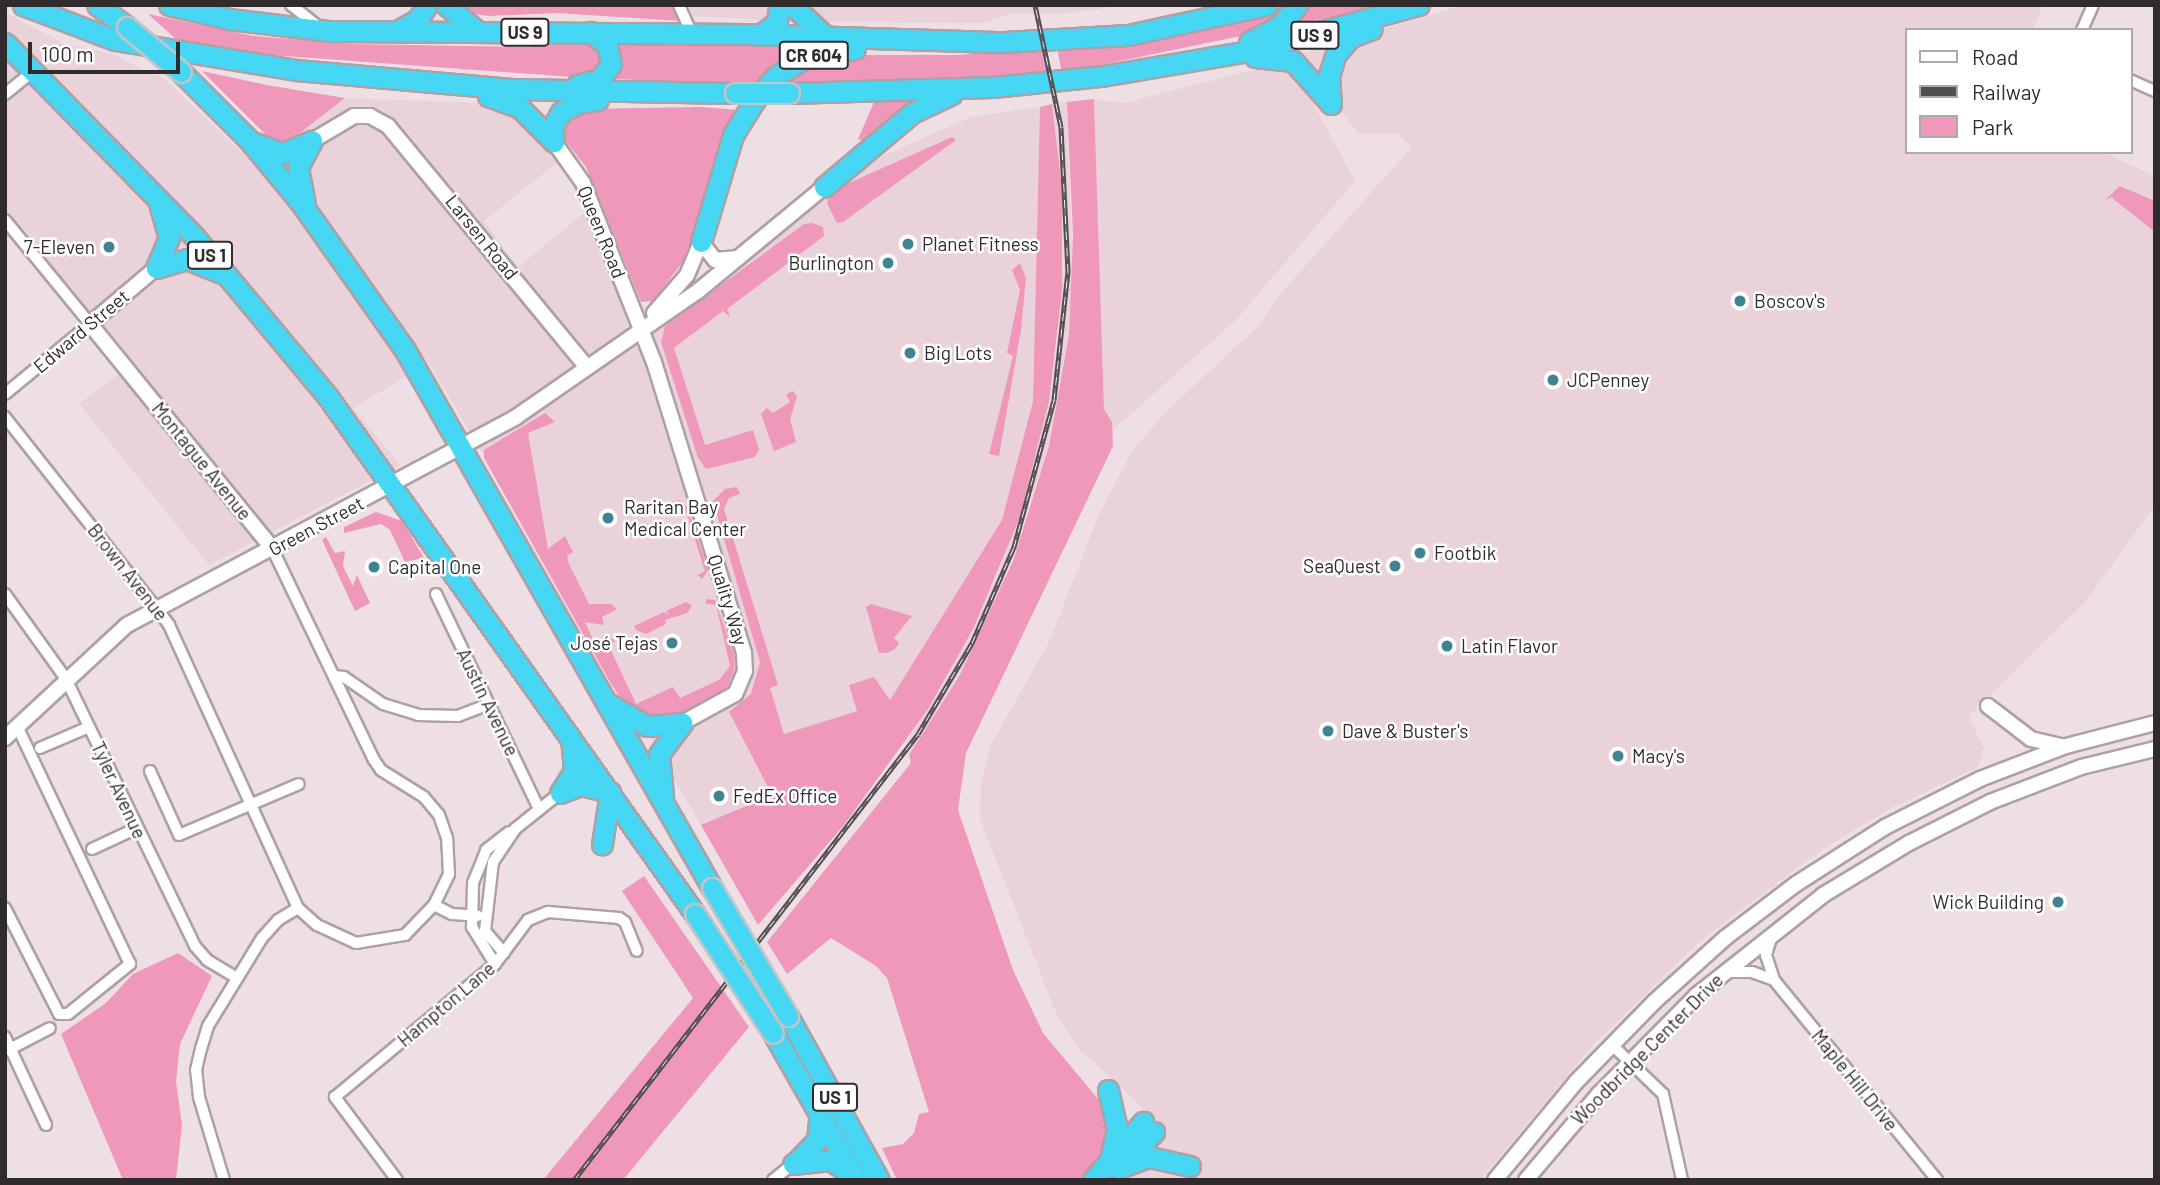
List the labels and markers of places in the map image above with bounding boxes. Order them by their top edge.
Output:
place label: Planet Fitness [922,233,1039,255]
place label: 7-Eleven [24,236,95,258]
marker: Planet Fitness [900,236,916,252]
marker: 7-Eleven [101,239,117,255]
place label: Burlington [788,252,874,274]
marker: Burlington [880,255,896,271]
place label: Boscov's [1754,290,1825,312]
marker: Boscov's [1732,293,1748,309]
place label: Big Lots [924,342,992,364]
marker: Big Lots [902,345,918,361]
place label: JCPenney [1567,369,1649,391]
marker: JCPenney [1545,372,1561,388]
place label: Raritan Bay Medical Center [624,496,746,540]
marker: Raritan Bay Medical Center [598,508,618,528]
place label: Footbik [1434,542,1496,564]
marker: Footbik [1412,545,1428,561]
place label: SeaQuest [1303,555,1381,577]
place label: Capital One [388,556,481,578]
marker: SeaQuest [1387,558,1403,574]
marker: Capital One [366,559,382,575]
place label: José Tejas [571,632,658,654]
marker: José Tejas [664,635,680,651]
place label: Latin Flavor [1461,635,1558,657]
marker: Latin Flavor [1439,638,1455,654]
place label: Dave & Buster's [1342,720,1469,742]
marker: Dave & Buster's [1320,723,1336,739]
place label: Macy's [1632,745,1685,767]
marker: Macy's [1610,748,1626,764]
place label: FedEx Office [733,785,837,807]
marker: FedEx Office [711,788,727,804]
place label: Wick Building [1933,891,2044,913]
marker: Wick Building [2050,894,2066,910]

